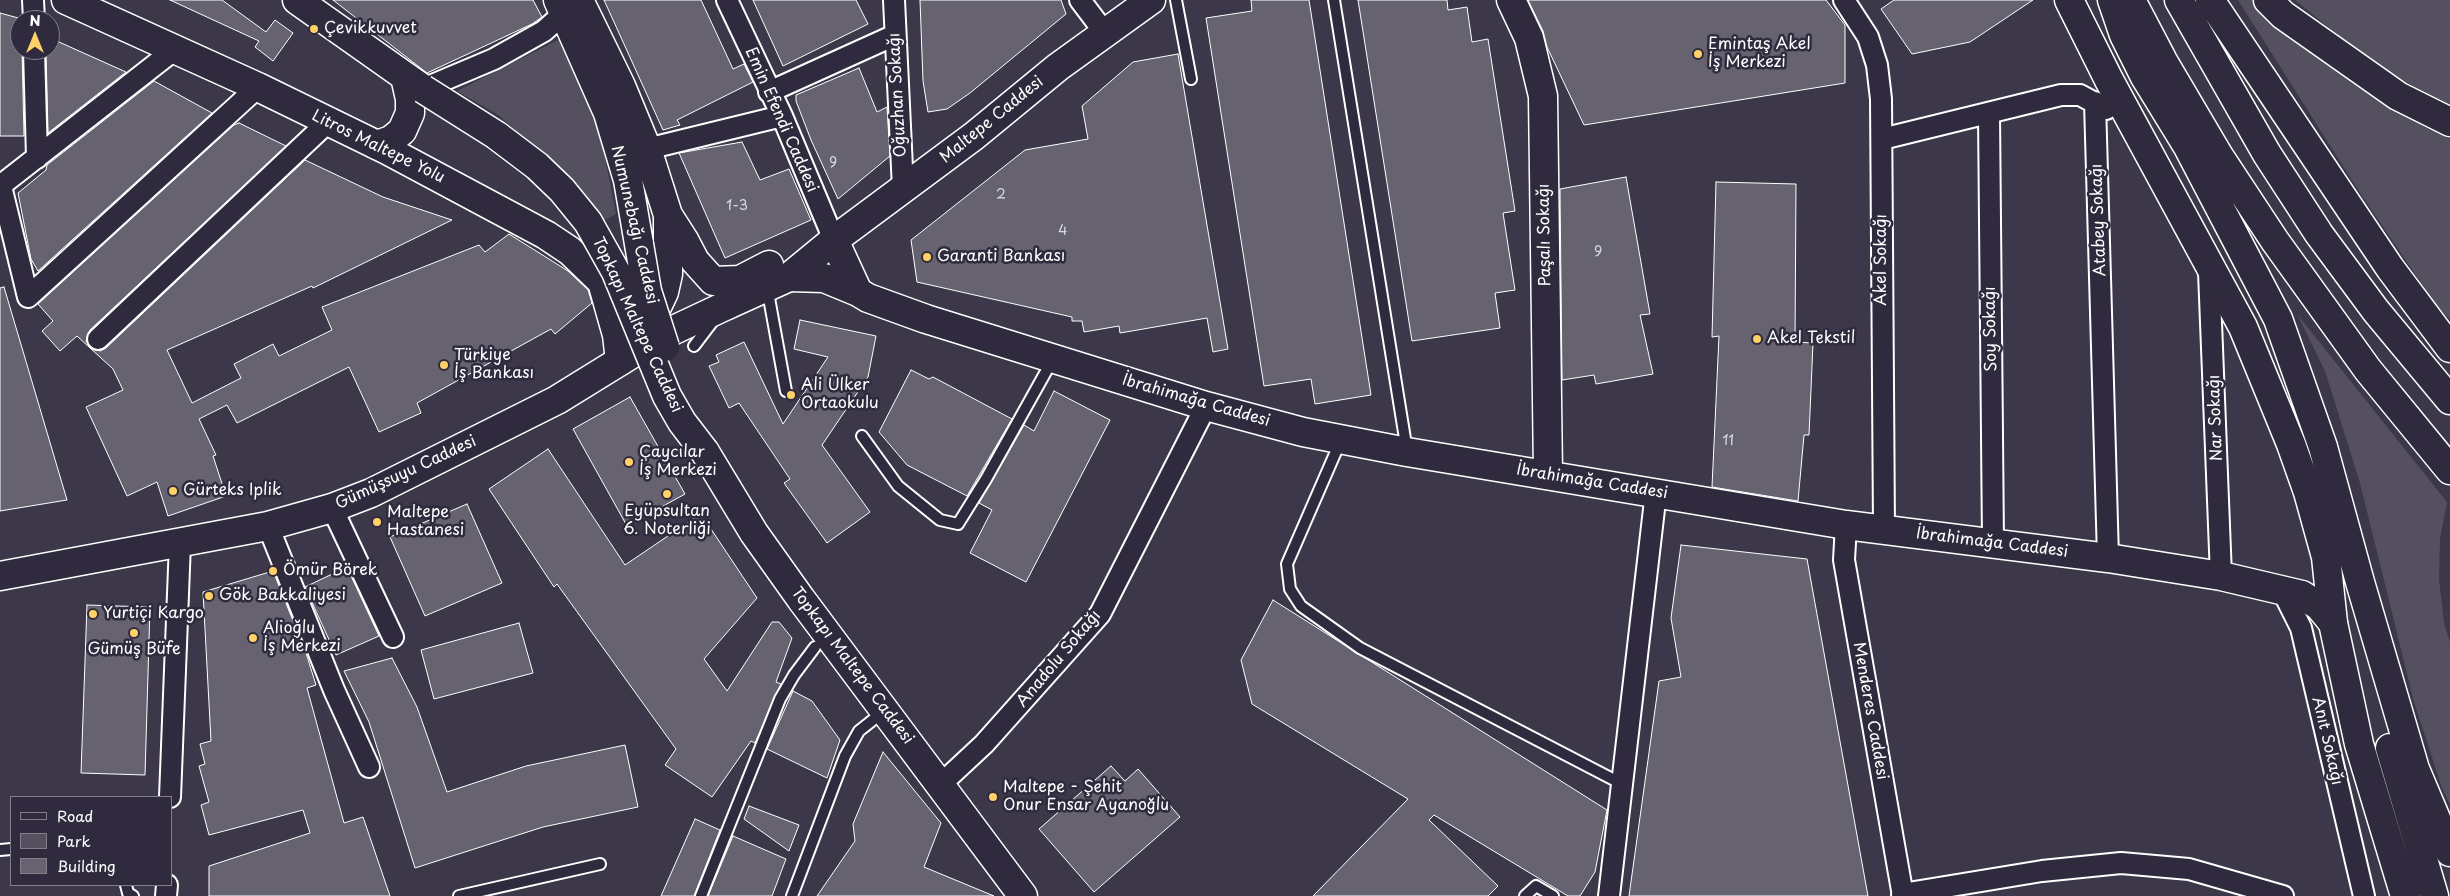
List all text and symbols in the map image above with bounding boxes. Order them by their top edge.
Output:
north arrow [10,10,60,60]
text: N [29,10,41,31]
place label: Çevikkuvvet [324,19,417,39]
marker: Çevikkuvvet [308,23,320,35]
street label: Oğuzhan Sokağı [885,32,911,158]
place label: Emintaş Akel İş Merkezi [1708,35,1810,73]
street label: Emin Efendi Caddesi [740,45,822,195]
marker: Emintaş Akel İş Merkezi [1692,48,1704,60]
street label: Maltepe Caddesi [936,72,1048,168]
street label: Litros Maltepe Yolu [308,106,448,188]
street label: Numunebağı Caddesi [606,144,662,306]
house number: 9 [829,155,837,171]
street label: Atabey Sokağı [2087,163,2111,277]
street label: Paşalı Sokağı [1535,184,1555,286]
house number: 2 [996,187,1006,203]
house number: 1-3 [726,198,748,214]
street label: Akel Sokağı [1872,214,1892,306]
house number: 4 [1058,223,1068,239]
street label: Topkapı Maltepe Caddesi [588,234,686,416]
house number: 9 [1594,244,1602,260]
place label: Garanti Bankası [937,247,1065,267]
marker: Garanti Bankası [921,251,933,263]
street label: Soy Sokağı [1981,286,2001,372]
place label: Akel Tekstil [1767,329,1855,349]
marker: Akel Tekstil [1751,333,1763,345]
place label: Türkiye İş Bankası [454,346,534,384]
marker: Türkiye İş Bankası [438,359,450,371]
street label: İbrahimağa Caddesi [1120,371,1272,431]
street label: Nar Sokağı [2205,374,2227,462]
place label: Ali Ülker Ortaokulu [801,376,879,414]
marker: Ali Ülker Ortaokulu [785,389,797,401]
street label: Gümüşsuyu Caddesi [333,432,479,514]
house number: 11 [1722,433,1734,449]
place label: Çaycılar İş Merkezi [639,443,717,481]
marker: Çaycılar İş Merkezi [623,456,635,468]
street label: İbrahimağa Caddesi [1515,461,1669,503]
place label: Gürteks Iplik [183,481,282,501]
marker: Gürteks Iplik [167,485,179,497]
marker: Eyüpsultan 6. Noterliği [661,488,673,500]
place label: Eyüpsultan 6. Noterliği [623,502,711,540]
place label: Maltepe Hastanesi [387,503,464,541]
marker: Maltepe Hastanesi [371,516,383,528]
street label: İbrahimağa Caddesi [1915,524,2069,562]
place label: Ömür Börek [283,561,377,581]
marker: Ömür Börek [267,565,279,577]
street label: Topkapı Maltepe Caddesi [787,584,917,748]
place label: Gök Bakkaliyesi [219,586,346,606]
marker: Gök Bakkaliyesi [203,590,215,602]
place label: Yurtiçi Kargo [103,604,204,624]
street label: Anadolu Sokağı [1013,607,1105,711]
marker: Yurtiçi Kargo [87,608,99,620]
place label: Alioğlu İş Merkezi [263,619,341,657]
marker: Gümüş Büfe [128,627,140,639]
marker: Alioğlu İş Merkezi [247,632,259,644]
place label: Gümüş Büfe [87,640,181,660]
street label: Menderes Caddesi [1848,641,1892,781]
street label: Anıt Sokağı [2308,695,2346,787]
place label: Maltepe - Şehit Onur Ensar Ayanoğlu [1003,778,1169,816]
marker: Maltepe - Şehit Onur Ensar Ayanoğlu [987,791,999,803]
legend [10,796,172,886]
text: Road [57,804,93,827]
text: Park [57,829,91,852]
text: Building [57,854,116,877]

